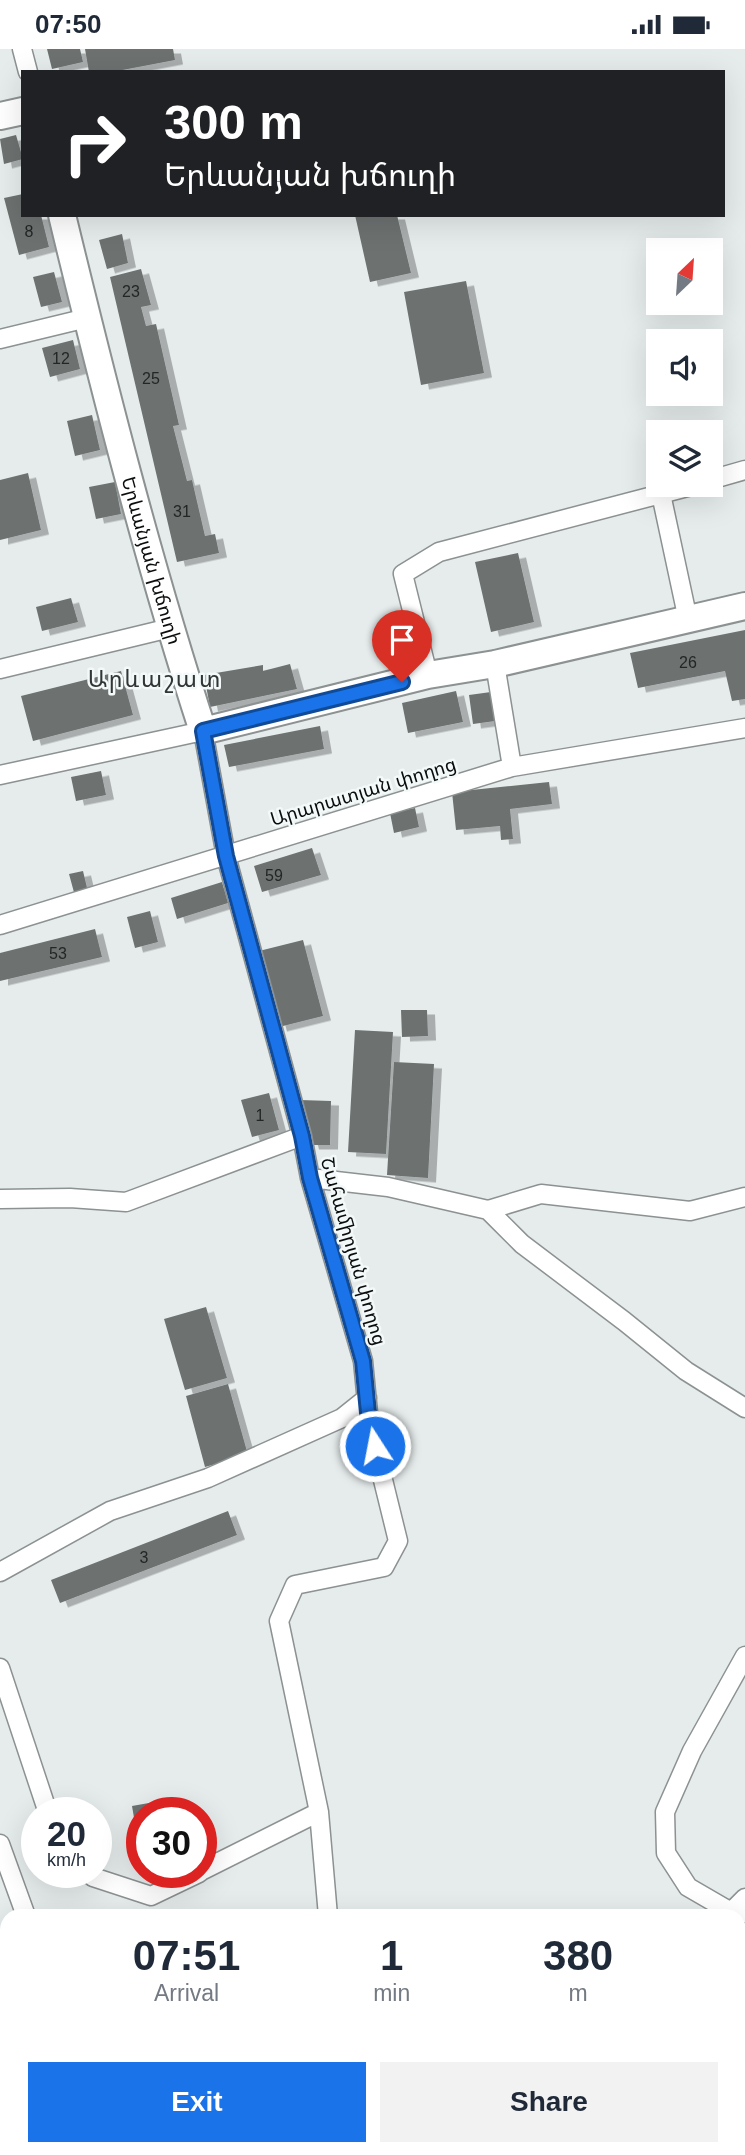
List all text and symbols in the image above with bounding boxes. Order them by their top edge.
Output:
text: 07:50 [35,9,102,39]
text: 300 m [164,95,303,149]
icon: right [49,98,140,189]
text: Երևանյան խճուղի [164,157,456,193]
house number: 8 [25,223,34,240]
north arrow [646,238,723,315]
map controls [646,238,723,497]
house number: 23 [122,283,140,300]
button: sound [646,329,723,406]
house number: 12 [52,350,70,367]
house number: 25 [142,370,160,387]
button: layers [646,420,723,497]
street label: Երևանյան խճուղի [118,474,185,647]
house number: 31 [173,503,191,520]
pin [372,610,432,682]
icon: arrive [383,621,421,659]
house number: 26 [679,654,697,671]
district label: Արևաշատ [88,666,222,693]
street label: Արարատյան փողոց [268,753,459,831]
house number: 59 [265,867,283,884]
house number: 53 [49,945,67,962]
house number: 1 [256,1107,265,1124]
street label: Շահամիրյան փողոց [316,1155,390,1348]
position arrow [338,1409,412,1483]
house number: 3 [140,1549,149,1566]
speed limit sign: 30 [126,1797,217,1888]
text: 20 [47,1814,86,1853]
text: km/h [47,1850,86,1870]
text: 07:51 [133,1932,240,1979]
text: 1 [380,1932,403,1979]
text: 380 [543,1932,613,1979]
text: Arrival [154,1980,219,2006]
text: min [373,1980,410,2006]
text: m [569,1980,588,2006]
button: Exit [28,2062,366,2142]
button: Share [380,2062,718,2142]

